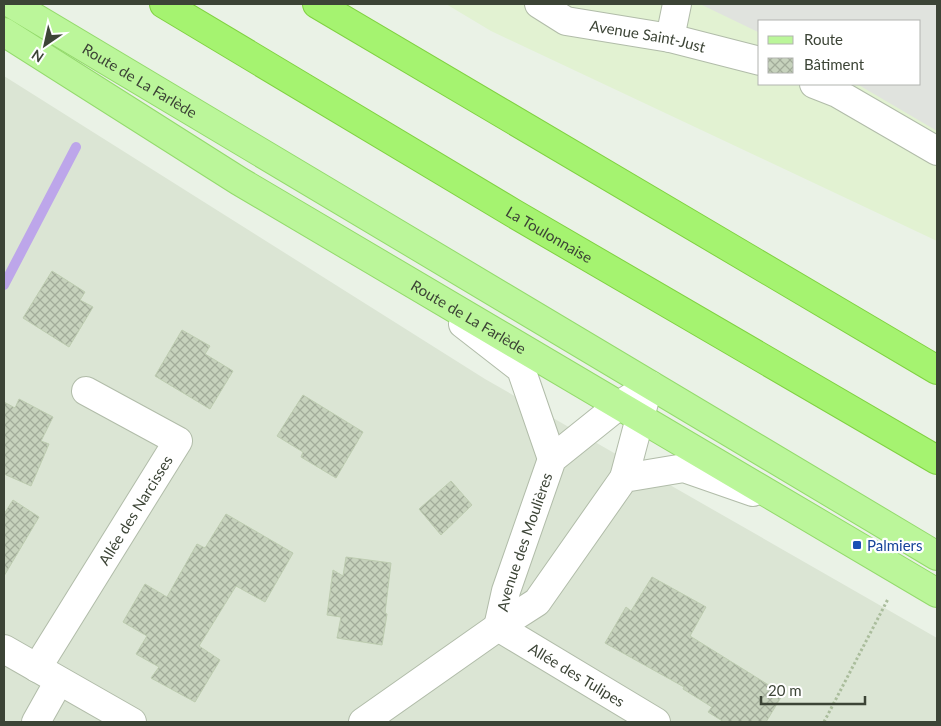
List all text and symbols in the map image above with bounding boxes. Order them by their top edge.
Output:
street label: Avenue Saint-Just [589,16,708,56]
north arrow [20,20,70,70]
legend [758,20,921,85]
text: Route [804,30,843,48]
street label: Route de La Farlède [79,39,201,122]
text: N [28,46,47,66]
text: Bâtiment [804,55,865,73]
street label: La Toulonnaise [503,202,596,266]
street label: Route de La Farlède [408,276,529,357]
street label: Allée des Narcisses [94,452,176,568]
street label: Avenue des Moulières [493,470,556,613]
place label: Palmiers [867,536,923,554]
marker: Palmiers [851,539,863,551]
street label: Allée des Tulipes [526,639,628,710]
scale bar [761,674,865,706]
text: 20 m [768,681,802,699]

